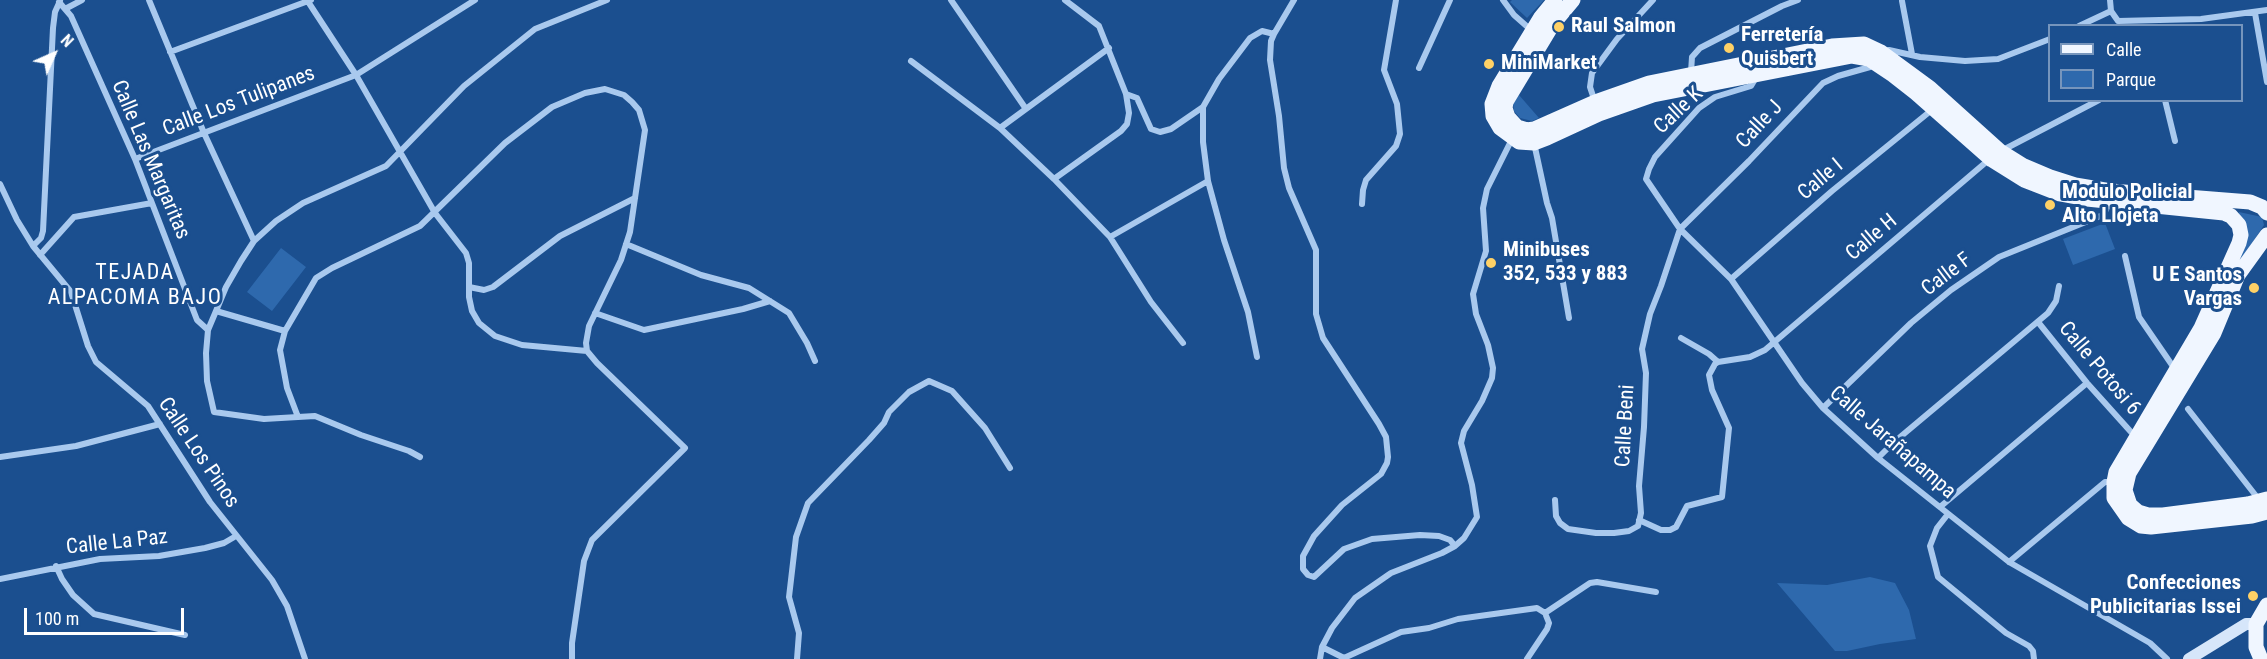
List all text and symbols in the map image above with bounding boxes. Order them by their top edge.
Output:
place label: Raul Salmon [1571,14,1676,40]
marker: Raul Salmon [1552,20,1566,34]
place label: Ferretería Quisbert [1741,23,1823,73]
north arrow [24,24,84,84]
legend [2048,24,2243,102]
text: N [57,31,77,51]
text: Calle [2106,39,2142,60]
marker: Ferretería Quisbert [1722,41,1736,55]
place label: MiniMarket [1501,51,1597,77]
marker: MiniMarket [1482,57,1496,71]
street label: Calle Los Tulipanes [159,61,319,143]
text: Parque [2106,69,2156,90]
street label: Calle Las Margaritas [105,77,195,243]
street label: Calle K [1649,82,1709,140]
street label: Calle J [1732,96,1788,154]
street label: Calle I [1793,154,1849,206]
place label: Modulo Policial Alto Llojeta [2062,180,2193,230]
marker: Modulo Policial Alto Llojeta [2043,198,2057,212]
street label: Calle H [1841,209,1903,267]
place label: Minibuses 352, 533 y 883 [1503,238,1628,288]
street label: Calle F [1917,248,1977,302]
marker: Minibuses 352, 533 y 883 [1484,256,1498,270]
district label: TEJADA ALPACOMA BAJO [48,260,222,312]
place label: U E Santos Vargas [2152,263,2242,313]
marker: U E Santos Vargas [2247,281,2261,295]
street label: Calle Potosi 6 [2053,317,2145,421]
street label: Calle Jarañapampa [1824,381,1960,505]
street label: Calle Beni [1611,384,1641,468]
street label: Calle Los Pinos [152,393,244,513]
street label: Calle La Paz [65,525,169,561]
place label: Confecciones Publicitarias Issei [2090,571,2241,621]
marker: Confecciones Publicitarias Issei [2246,589,2260,603]
scale bar [27,596,188,634]
text: 100 m [35,608,79,629]

